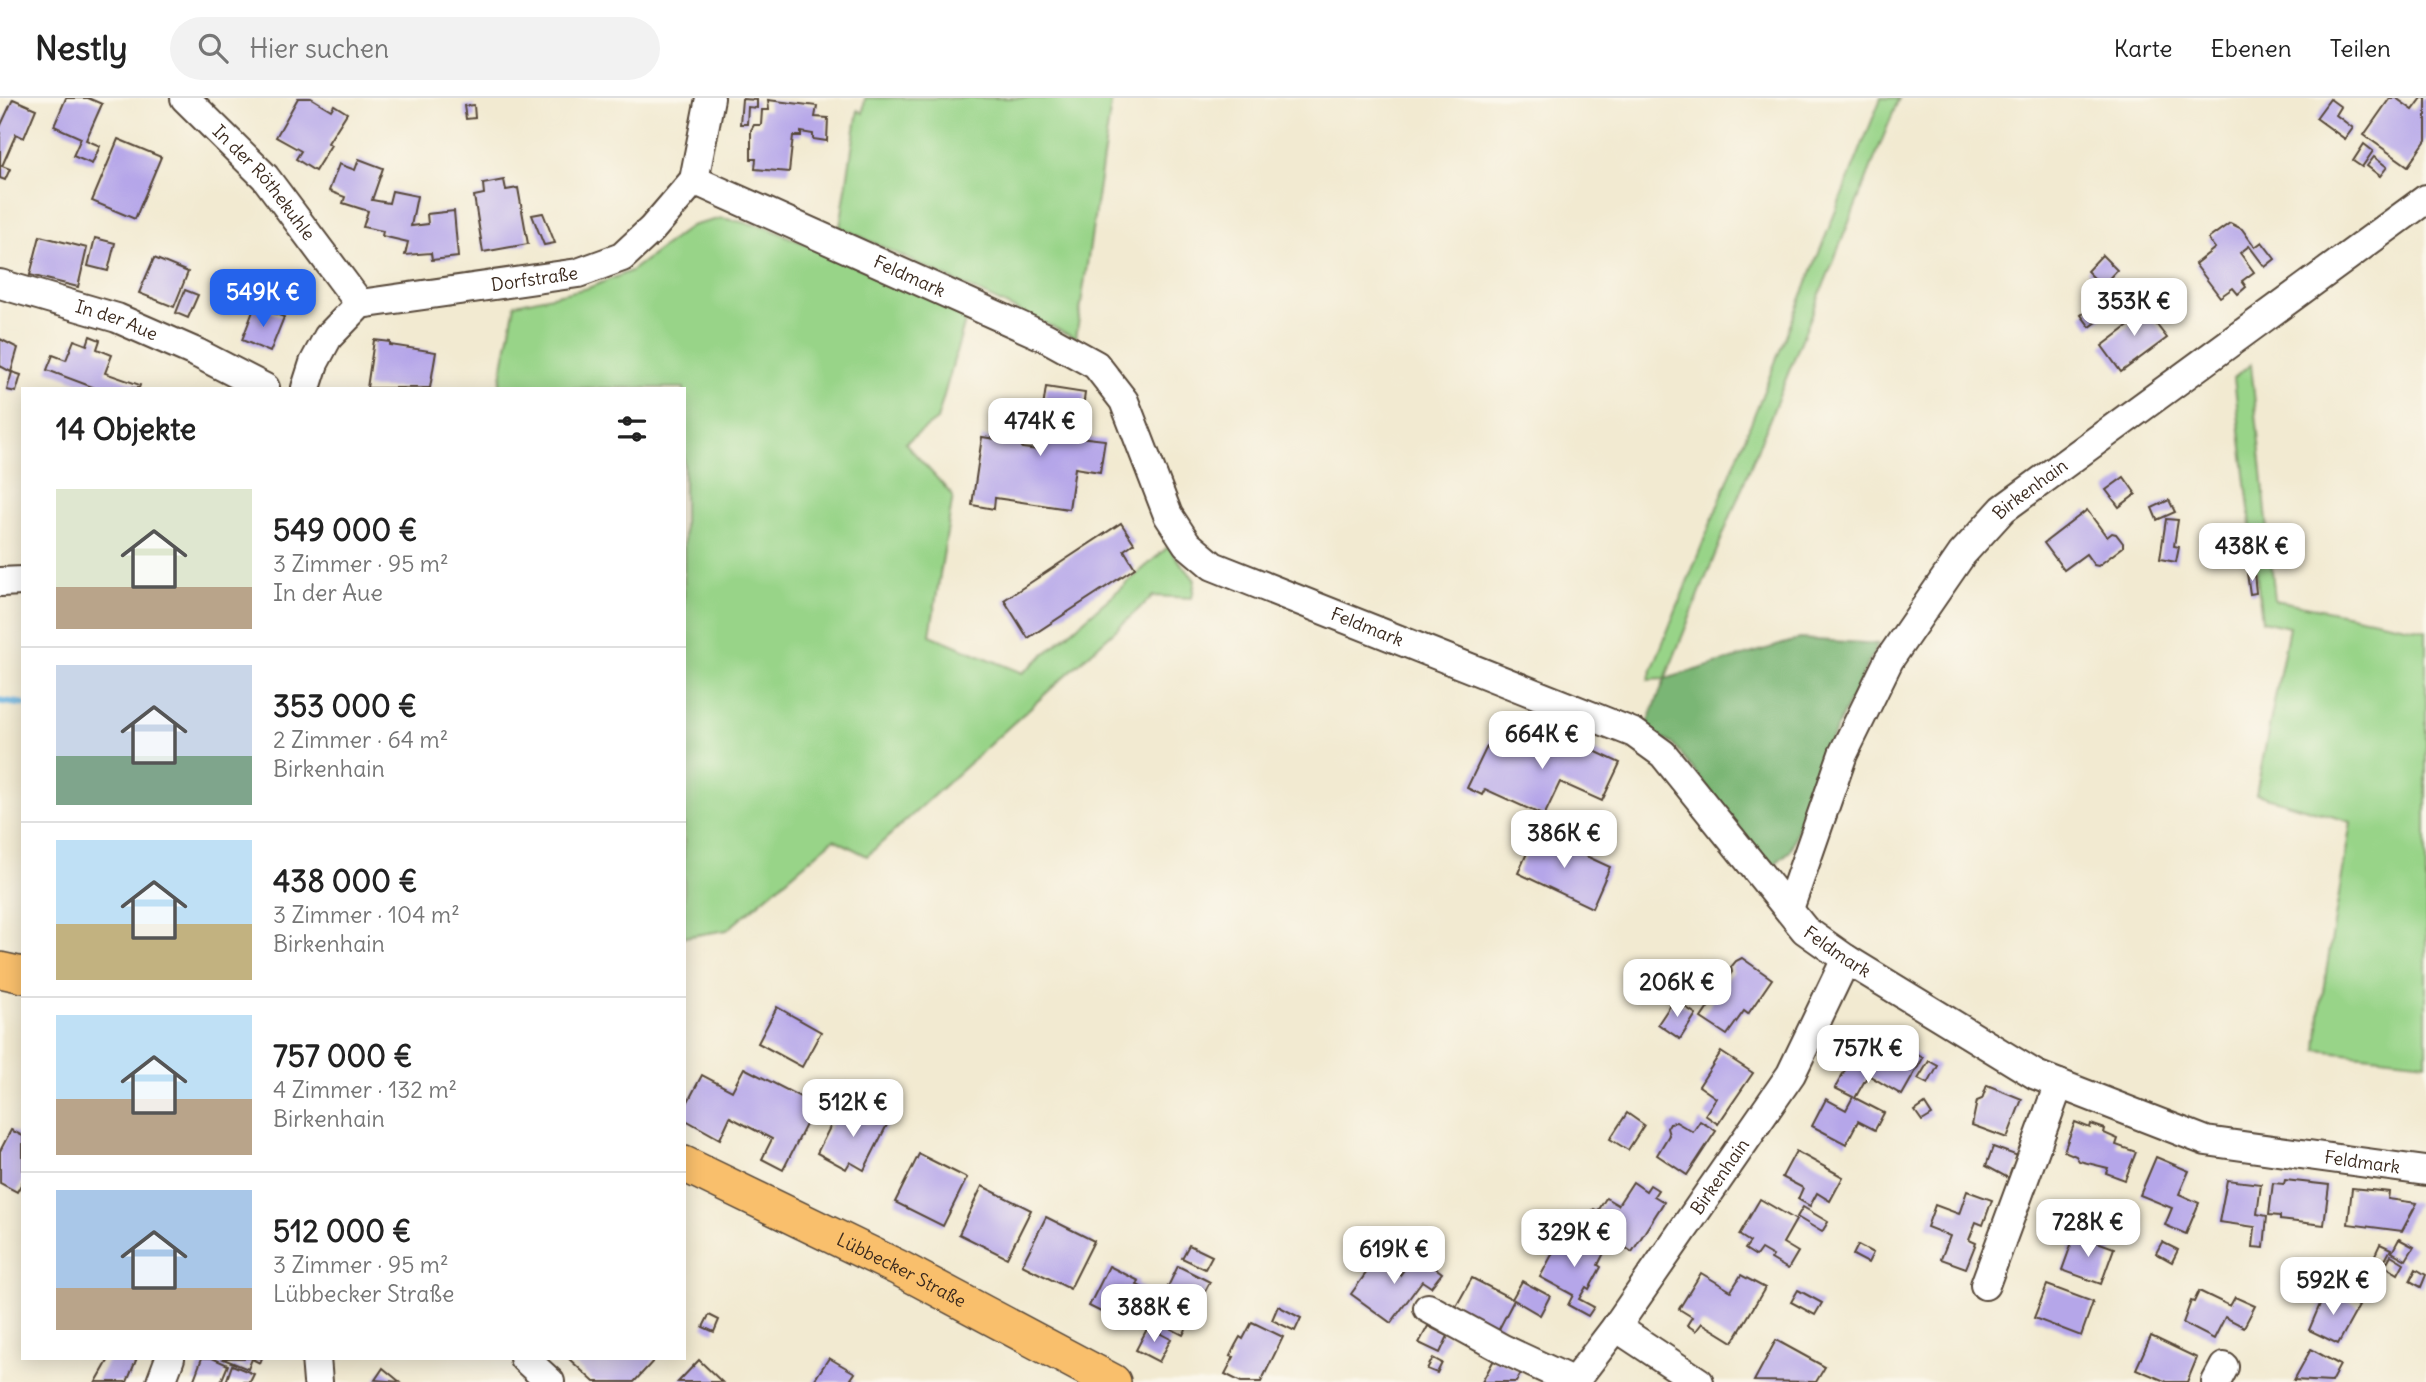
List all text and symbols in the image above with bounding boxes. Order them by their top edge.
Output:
search box [170,17,660,80]
text: Nestly [35,27,128,69]
icon: search [194,29,232,67]
text: Hier suchen [250,32,389,65]
text: Karte [2114,33,2173,63]
text: Ebenen [2211,33,2292,63]
text: Teilen [2330,33,2391,63]
street label: In der Röthekuhle [208,120,320,245]
street label: Feldmark [870,250,949,302]
street label: Dorfstraße [490,261,579,296]
pin: 549K € [206,270,320,329]
text: 549K € [226,277,300,306]
pin: 353K € [2077,278,2191,338]
text: 353K € [2097,286,2171,315]
street label: In der Aue [73,295,161,345]
pin: 474K € [983,398,1097,458]
text: 474K € [1004,406,1076,435]
text: 14 Objekte [56,410,196,448]
icon: filters [613,410,651,448]
street label: Birkenhain [1987,454,2072,524]
text: 549 000 € [273,511,418,549]
icon: home [112,517,196,601]
pin: 438K € [2195,524,2309,583]
text: 438K € [2215,531,2289,560]
text: 3 Zimmer · 95 m² [273,549,449,578]
text: In der Aue [273,578,383,607]
street label: Feldmark [1328,602,1407,651]
text: 353 000 € [273,687,417,725]
icon: home [112,693,196,777]
pin: 664K € [1485,712,1599,771]
text: 664K € [1505,719,1579,748]
text: 2 Zimmer · 64 m² [273,725,448,754]
text: Birkenhain [273,754,385,783]
pin: 386K € [1507,810,1621,870]
text: 386K € [1527,818,1601,847]
text: 438 000 € [273,862,417,900]
icon: home [112,868,196,952]
text: 3 Zimmer · 104 m² [273,900,460,929]
street label: Feldmark [1799,921,1875,982]
text: Birkenhain [273,929,385,958]
pin: 206K € [1620,960,1734,1019]
text: 206K € [1639,967,1715,996]
pin: 757K € [1811,1026,1925,1085]
text: 757K € [1833,1033,1903,1062]
text: 757 000 € [273,1037,412,1075]
icon: home [112,1043,196,1127]
text: 4 Zimmer · 132 m² [273,1075,457,1104]
pin: 512K € [796,1080,910,1139]
text: 512K € [818,1087,888,1116]
text: Birkenhain [273,1104,385,1133]
street label: Birkenhain [1685,1134,1754,1219]
street label: Feldmark [2323,1145,2402,1178]
pin: 728K € [2031,1200,2145,1259]
text: 728K € [2052,1207,2124,1236]
pin: 329K € [1517,1210,1631,1269]
text: 512 000 € [273,1212,411,1250]
text: 329K € [1537,1217,1611,1246]
icon: home [112,1218,196,1302]
pin: 619K € [1337,1226,1451,1286]
street label: Lübbecker Straße [833,1228,970,1313]
text: 619K € [1359,1234,1429,1263]
text: 3 Zimmer · 95 m² [273,1250,449,1279]
pin: 592K € [2276,1258,2390,1317]
text: 592K € [2296,1265,2370,1294]
text: Lübbecker Straße [273,1279,454,1308]
pin: 388K € [1097,1284,1211,1344]
text: 388K € [1117,1292,1191,1321]

